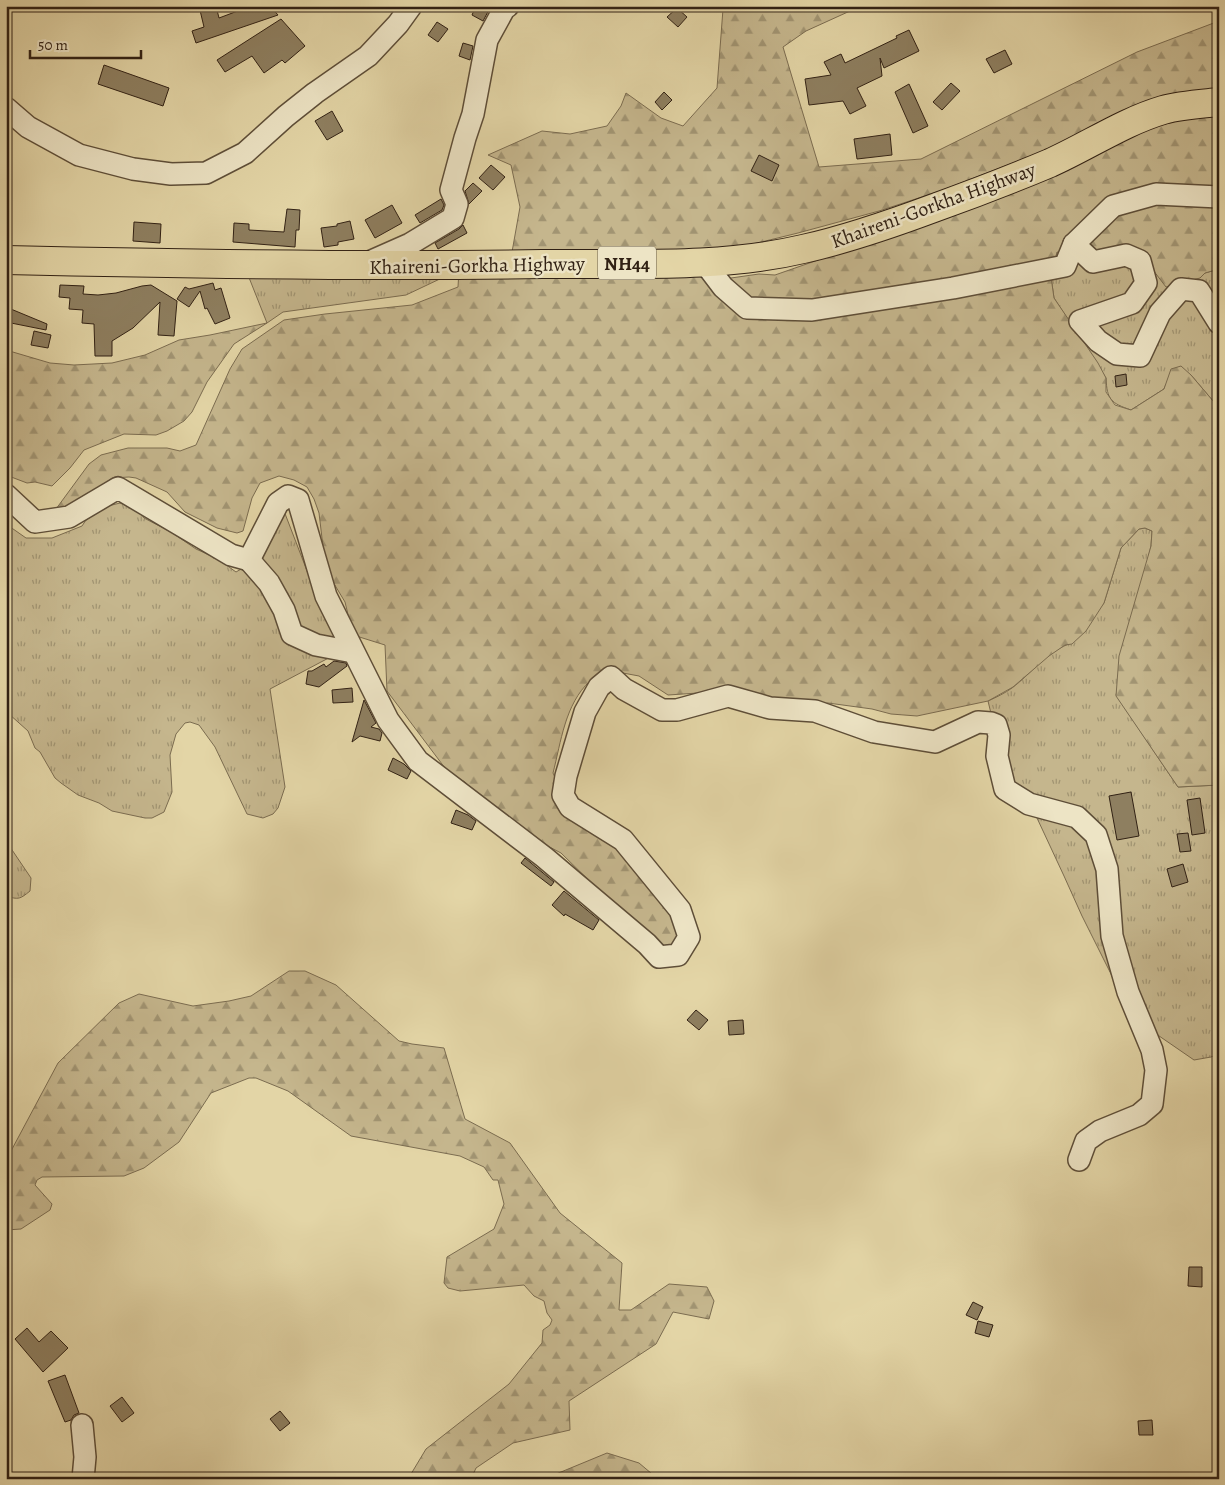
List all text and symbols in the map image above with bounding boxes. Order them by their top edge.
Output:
scale bar [30,28,141,60]
text: 50 m [38,35,68,55]
street label: Khaireni-Gorkha Highway [827,156,1040,255]
road number: NH44 [598,247,656,280]
street label: Khaireni-Gorkha Highway [369,250,586,281]

